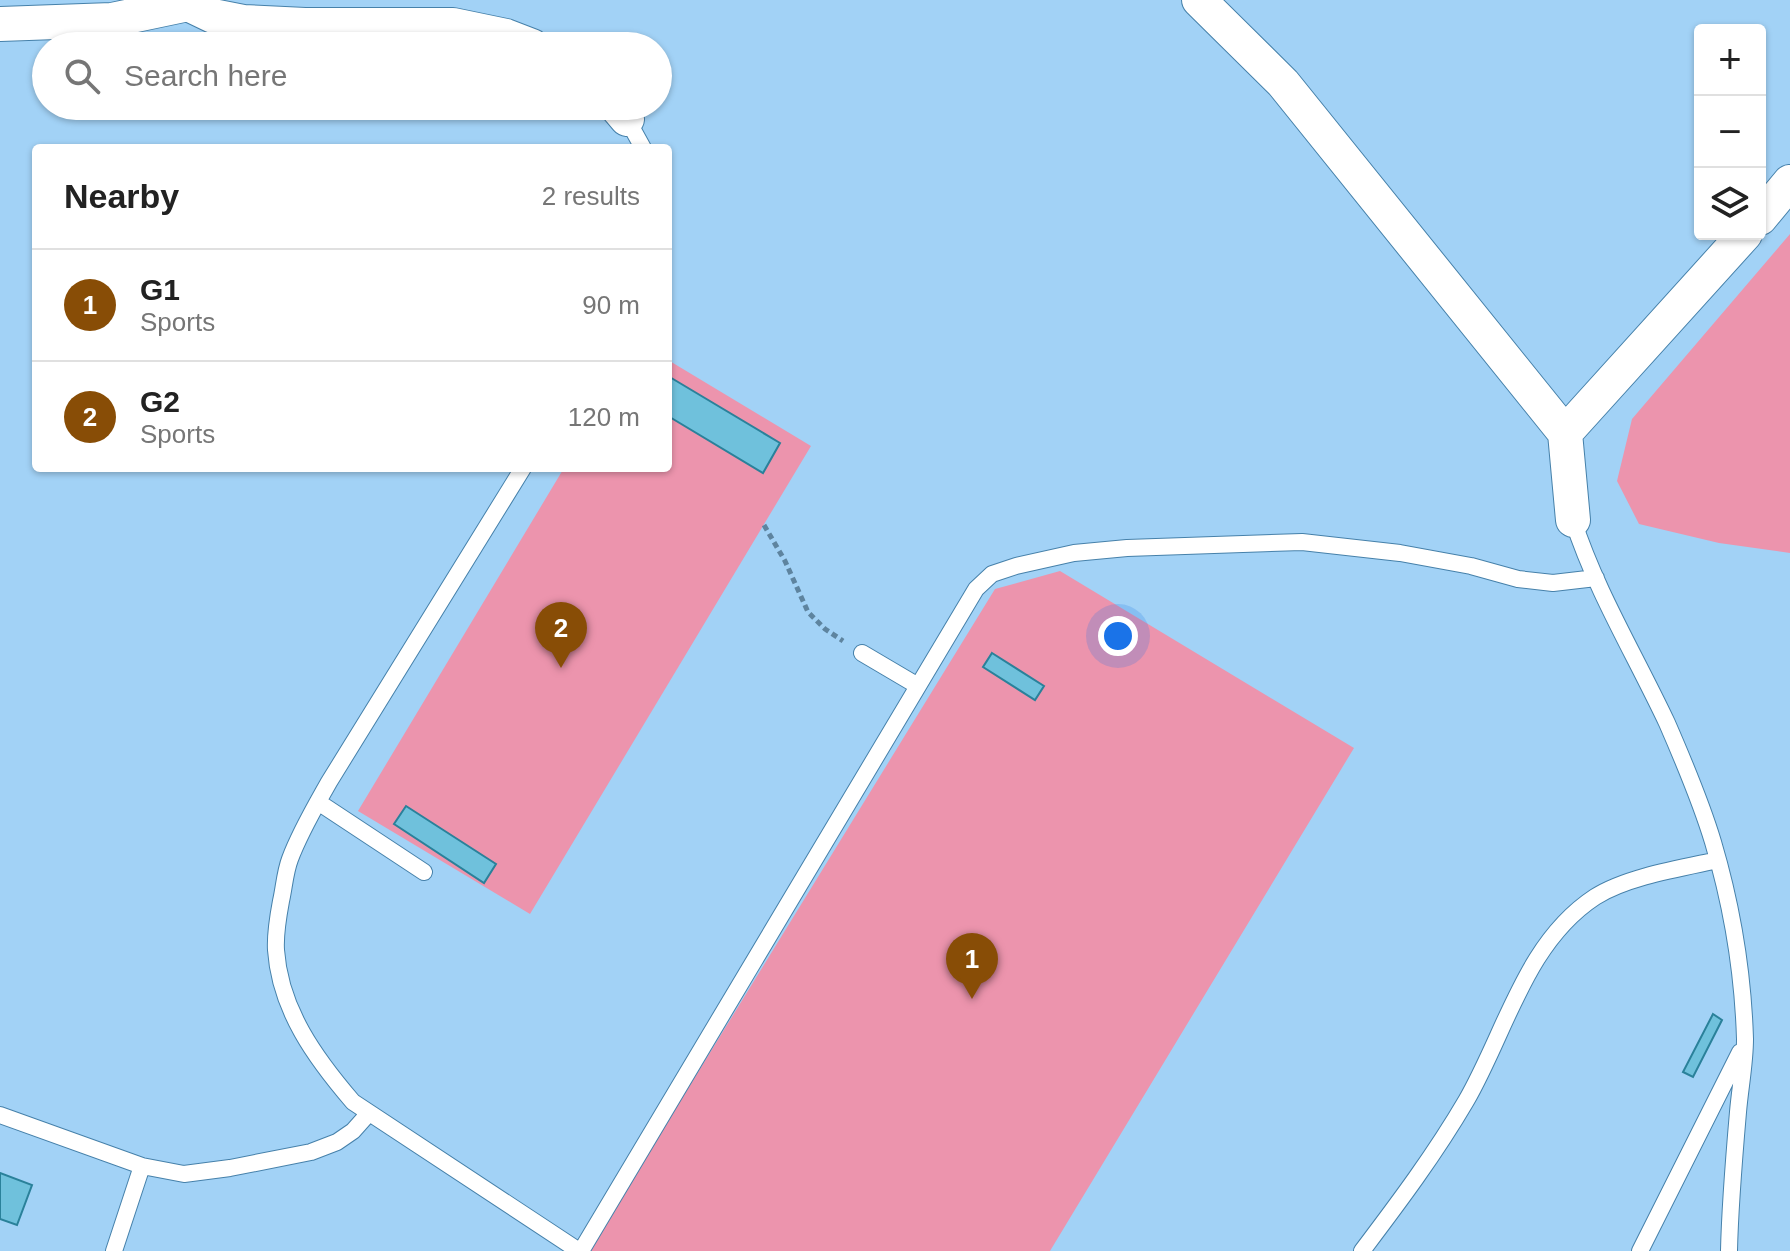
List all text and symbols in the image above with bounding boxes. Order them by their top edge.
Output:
map controls [1694,24,1766,240]
button: + [1694,24,1766,96]
search box [32,32,672,120]
icon: search [60,54,104,98]
text: Search here [124,59,287,92]
button: − [1694,96,1766,168]
button: layers [1694,168,1766,240]
text: Nearby [64,177,179,215]
text: 2 results [542,181,640,211]
text: G1 [140,273,180,306]
text: 1 [83,290,97,320]
text: 90 m [582,290,640,320]
text: Sports [140,307,215,337]
text: G2 [140,385,180,418]
text: 2 [83,402,97,432]
text: 120 m [568,402,640,432]
text: Sports [140,419,215,449]
pin: 2 [535,602,587,668]
your location [1098,616,1138,656]
pin: 1 [946,933,998,999]

